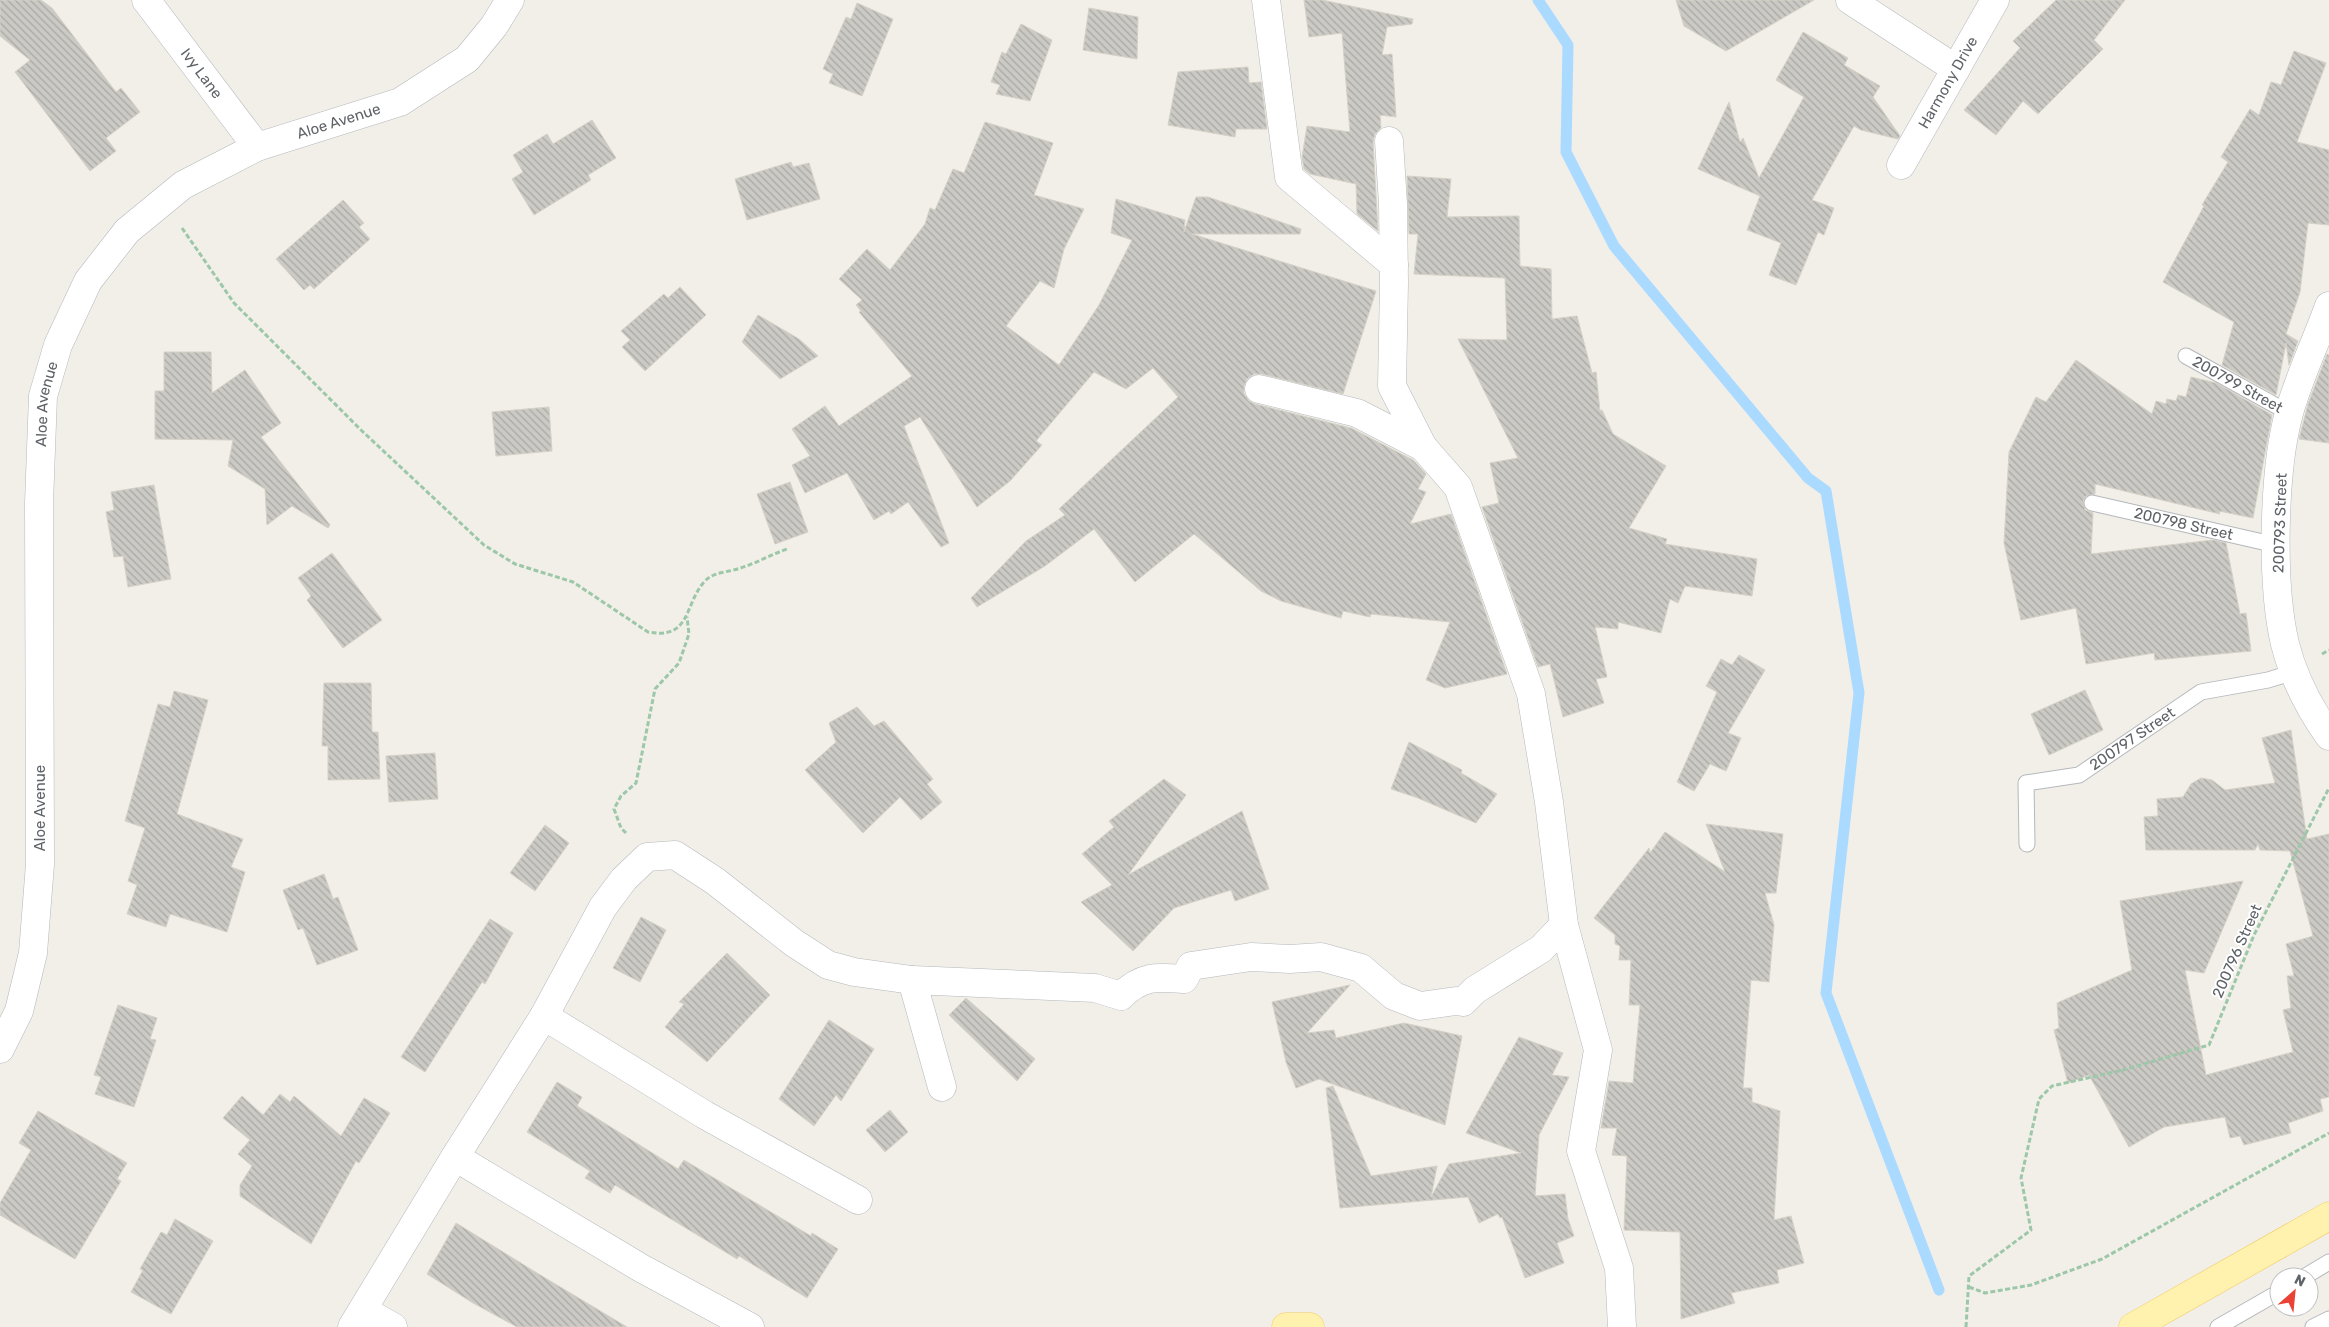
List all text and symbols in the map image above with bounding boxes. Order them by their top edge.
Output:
street label: Harmony Drive [1915,33,1981,132]
street label: Ivy Lane [177,45,226,102]
street label: Aloe Avenue [295,100,383,143]
street label: 200799 Street [2189,352,2286,417]
street label: Aloe Avenue [32,359,62,447]
street label: 200793 Street [2269,472,2291,573]
street label: 200798 Street [2132,504,2235,544]
street label: 200797 Street [2086,703,2178,774]
street label: Aloe Avenue [31,765,49,851]
street label: 200796 Street [2208,901,2266,1001]
north arrow [2269,1267,2319,1317]
text: N [2291,1271,2308,1291]

